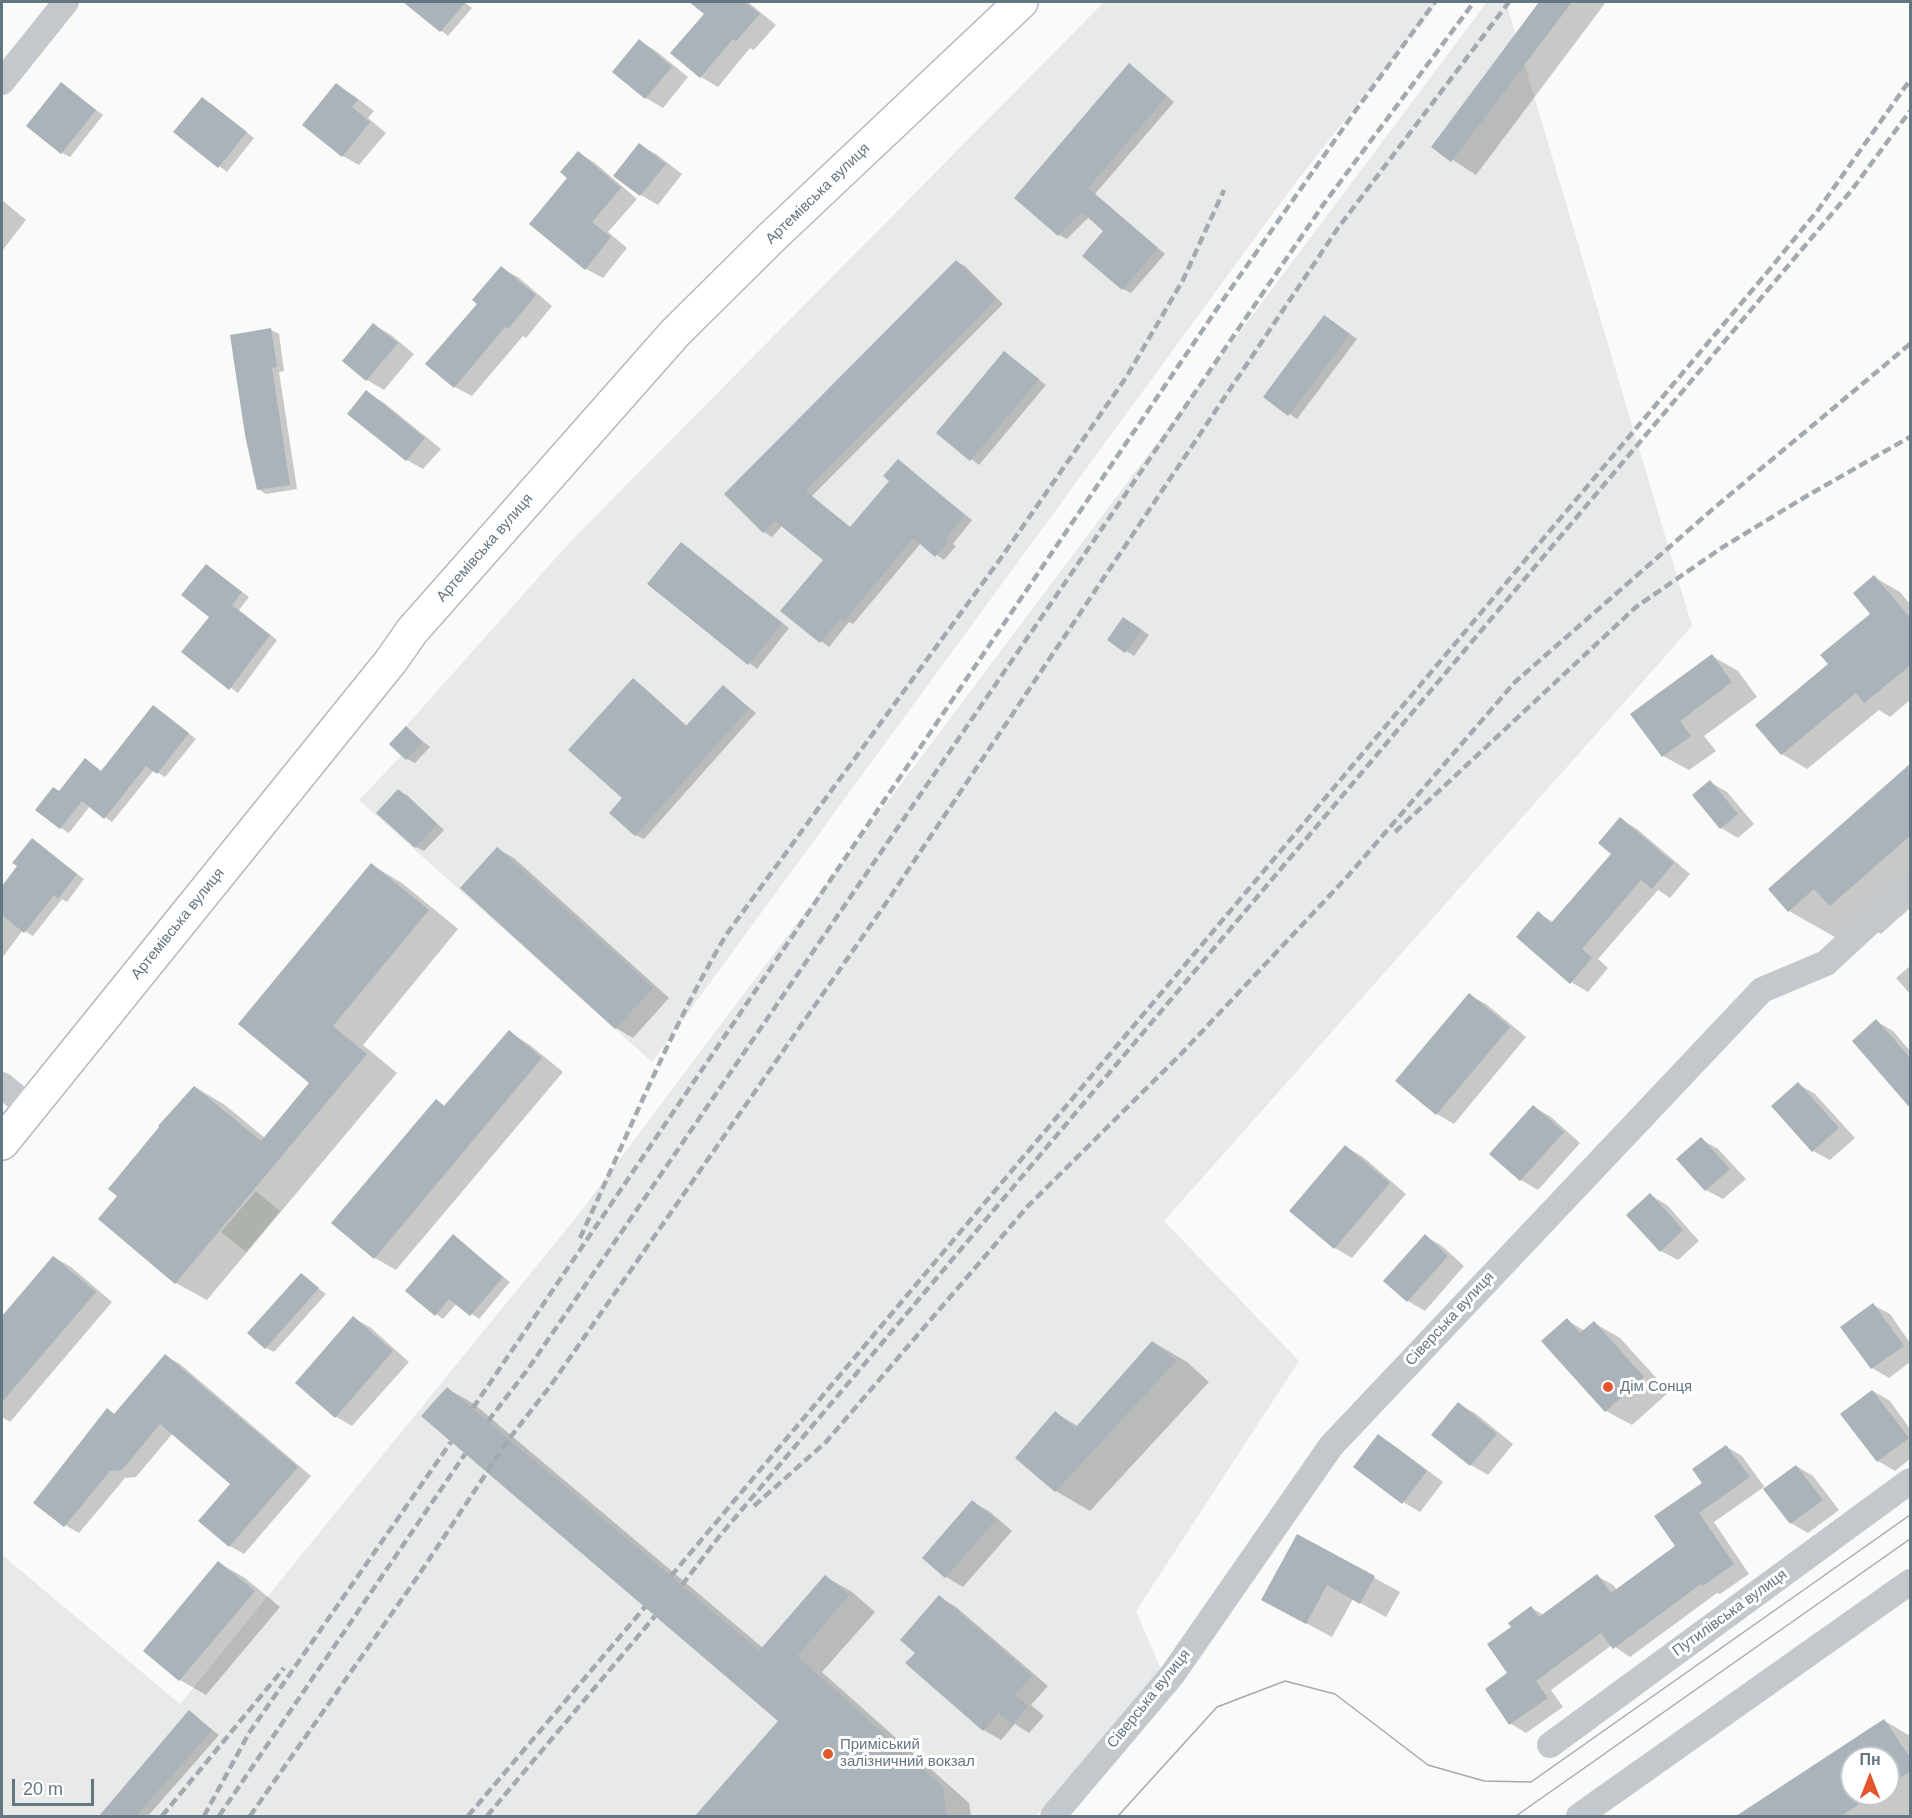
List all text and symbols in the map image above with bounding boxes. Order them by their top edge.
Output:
street label: Артемівська вулиця [762,140,874,248]
street label: Артемівська вулиця [433,490,537,606]
street label: Артемівська вулиця [128,865,228,983]
street label: Сіверська вулиця [1402,1268,1498,1370]
place label: Дім Сонця [1620,1378,1692,1396]
marker: Дім Сонця [1601,1380,1615,1394]
street label: Путилівська вулиця [1669,1566,1791,1660]
street label: Сіверська вулиця [1104,1646,1194,1752]
place label: Приміський залізничний вокзал [840,1736,975,1771]
north arrow [1840,1746,1900,1806]
marker: Приміський залізничний вокзал [821,1747,835,1761]
text: Пн [1859,1751,1881,1768]
scale bar [15,1767,98,1805]
text: 20 m [23,1779,63,1799]

